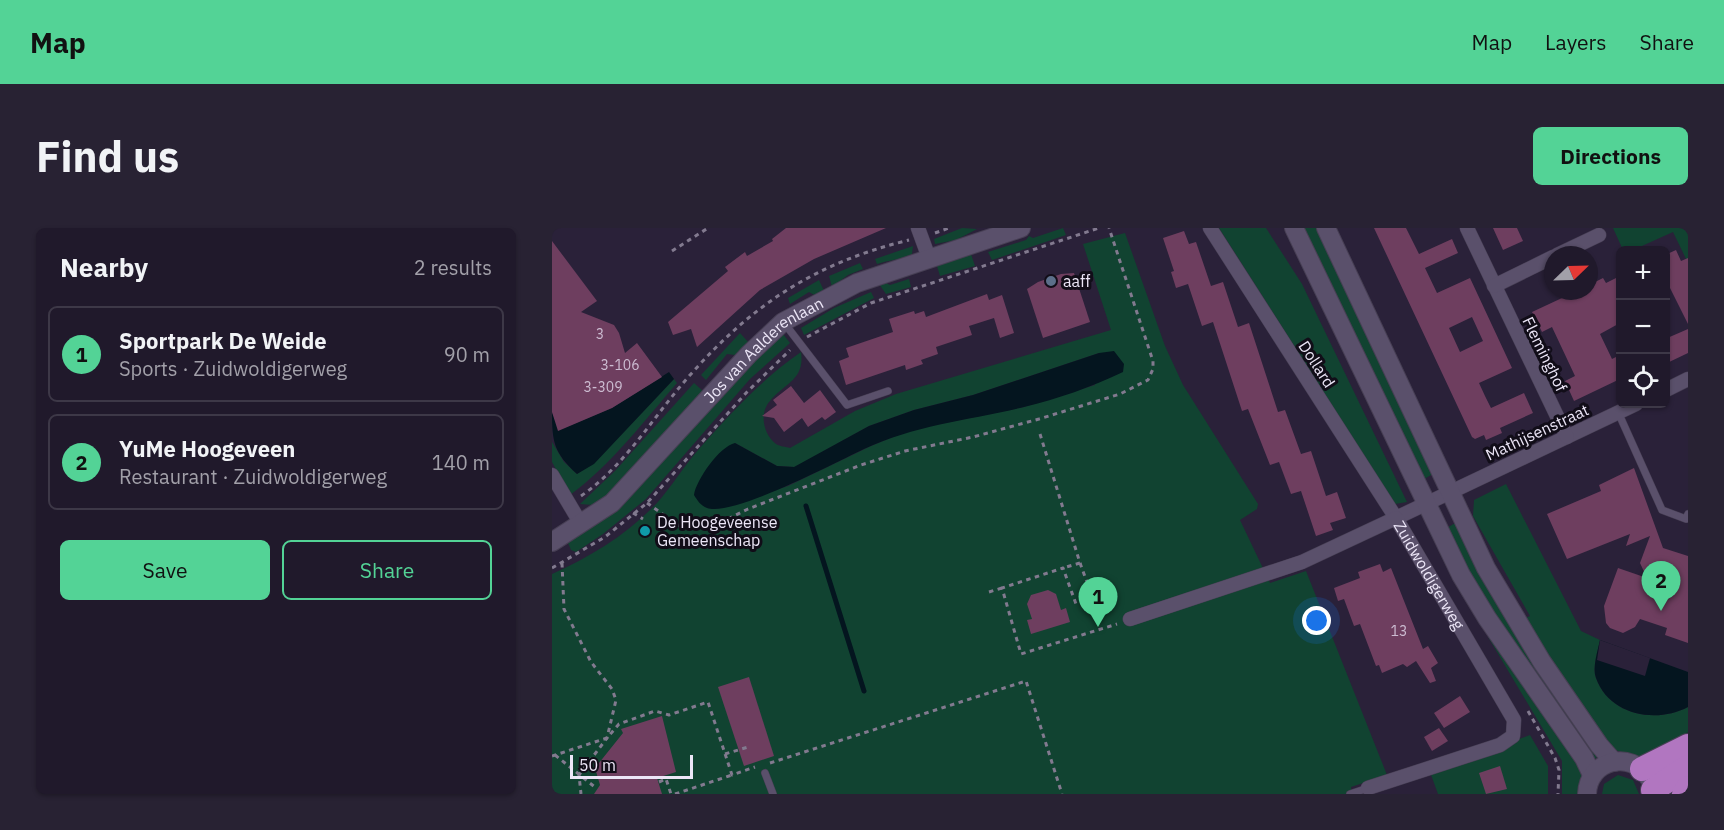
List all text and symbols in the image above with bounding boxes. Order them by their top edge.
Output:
text: Map [30,24,86,61]
text: Map [1472,28,1512,56]
text: Layers [1545,28,1607,56]
text: Share [1640,28,1694,56]
button: Directions [1533,127,1688,185]
text: Find us [36,129,179,184]
north arrow [1544,246,1598,300]
map controls [1616,246,1670,408]
button: + [1616,246,1670,300]
text: Nearby [60,250,148,284]
text: 2 results [414,254,492,281]
place label: aaff [1063,271,1090,291]
marker: aaff [1044,274,1058,288]
street label: Jos van Aalderenlaan [699,293,827,407]
button: − [1616,300,1670,354]
street label: Fleminghof [1518,313,1572,395]
house number: 3 [596,325,604,343]
text: Sportpark De Weide [119,326,327,355]
street label: Dollard [1294,337,1340,391]
text: 1 [76,341,88,368]
text: 90 m [444,341,490,368]
button: locate [1616,354,1670,408]
text: Sports · Zuidwoldigerweg [119,355,347,382]
house number: 3-106 [600,356,640,374]
house number: 3-309 [583,378,623,396]
street label: Mathijsenstraat [1482,399,1592,465]
text: YuMe Hoogeveen [119,434,296,463]
text: 2 [76,449,88,476]
text: 140 m [432,449,490,476]
text: Restaurant · Zuidwoldigerweg [119,463,387,490]
place label: De Hoogeveense Gemeenschap [657,512,778,550]
street label: Zuidwoldigerweg [1390,517,1469,634]
marker: De Hoogeveense Gemeenschap [638,524,652,538]
button: Save [60,540,270,600]
button: Share [282,540,492,600]
pin: 2 [1642,562,1680,611]
pin: 1 [1078,578,1118,627]
your location [1302,606,1331,635]
house number: 13 [1391,622,1407,640]
scale bar [570,752,693,780]
text: 50 m [579,755,616,775]

